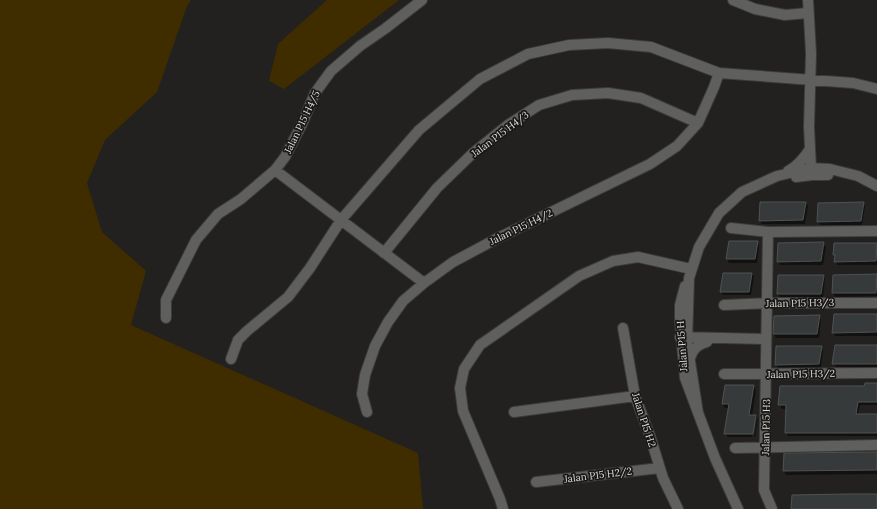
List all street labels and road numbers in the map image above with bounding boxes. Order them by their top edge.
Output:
street label: Jalan P15 H4/5 [281,88,323,157]
street label: Jalan P15 H4/3 [468,108,532,160]
street label: Jalan P15 H4/2 [487,206,555,248]
street label: Jalan P15 H3/3 [765,296,835,310]
street label: Jalan P15 H [674,320,690,373]
street label: Jalan P15 H3/2 [766,367,835,381]
street label: Jalan P15 H2 [629,390,659,449]
street label: Jalan P15 H3 [759,398,773,456]
street label: Jalan P15 H2/2 [562,464,633,486]

